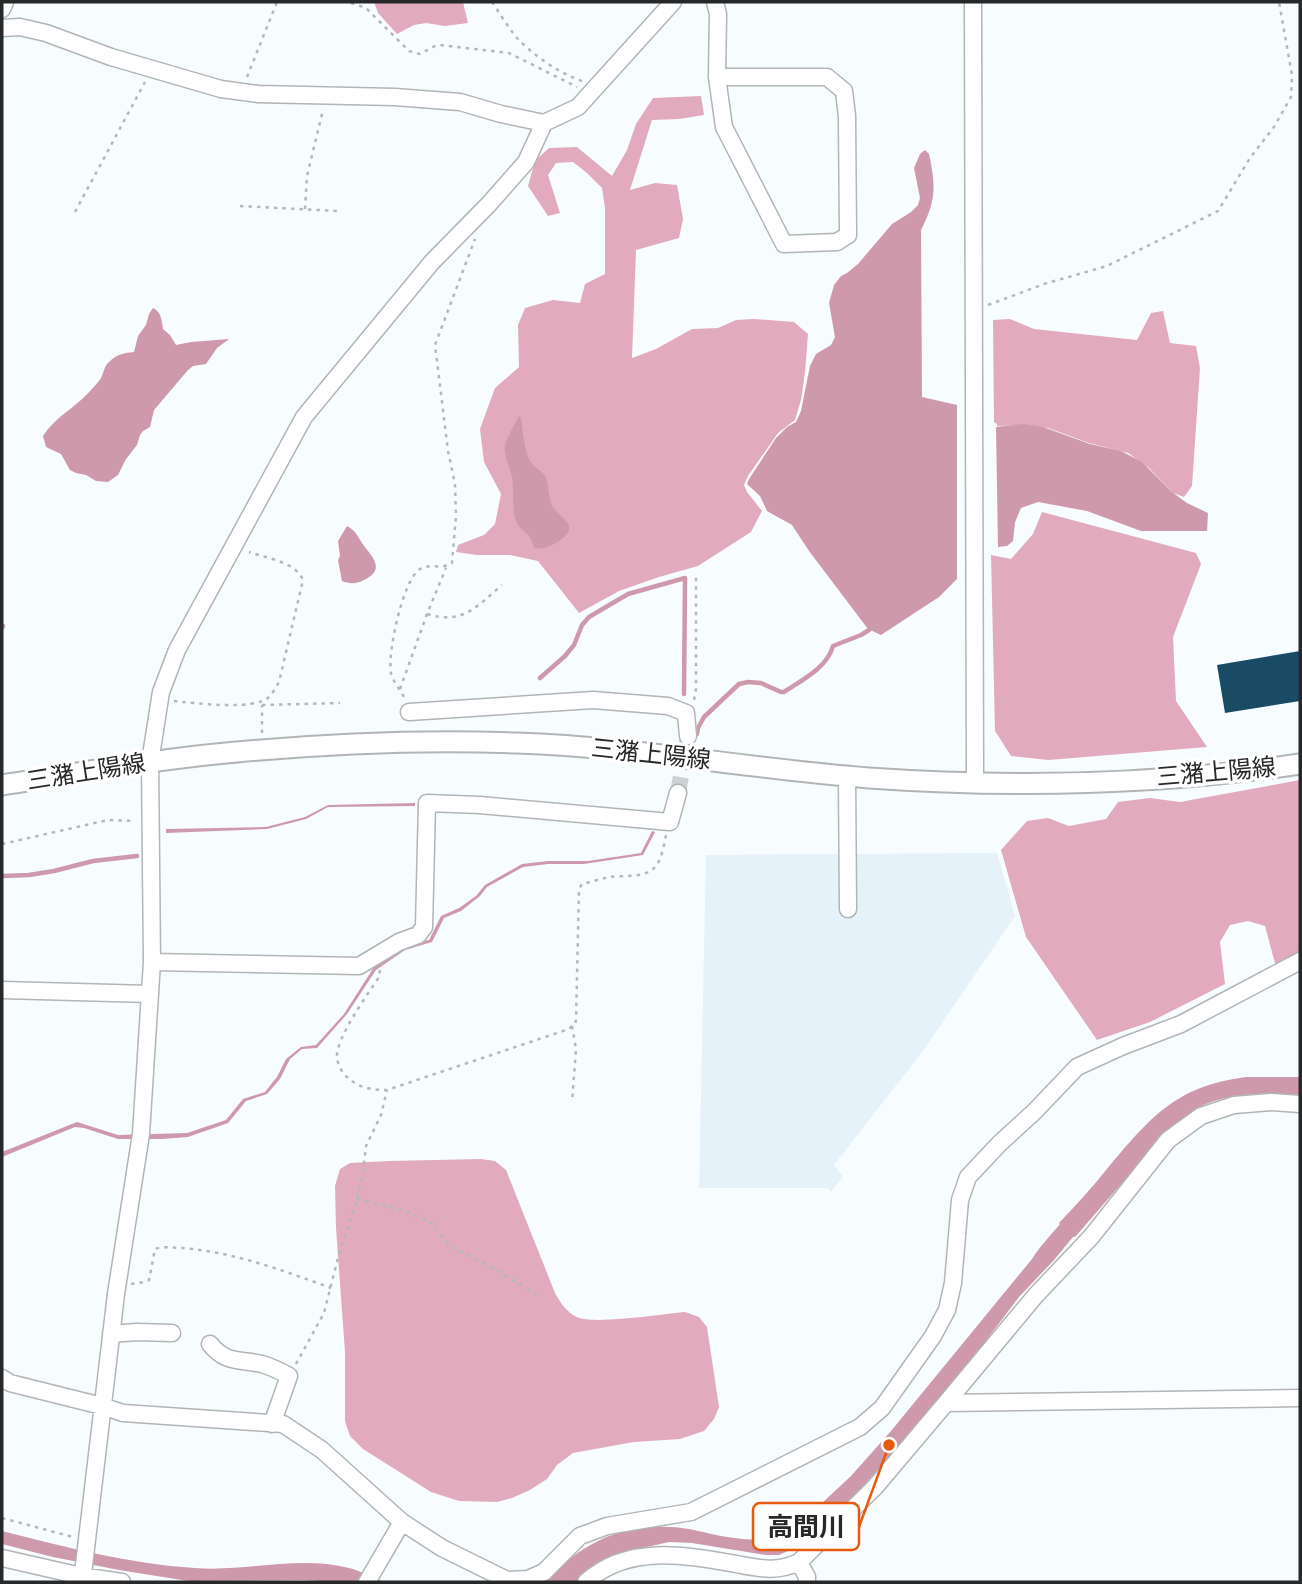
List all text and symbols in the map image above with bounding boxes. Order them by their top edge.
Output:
street label: 三潴上陽線 [590,730,713,777]
street label: 三潴上陽線 [24,745,148,798]
street label: 三潴上陽線 [1155,749,1277,794]
callout: 高間川 [753,1503,859,1550]
text: 高間川 [767,1508,845,1546]

